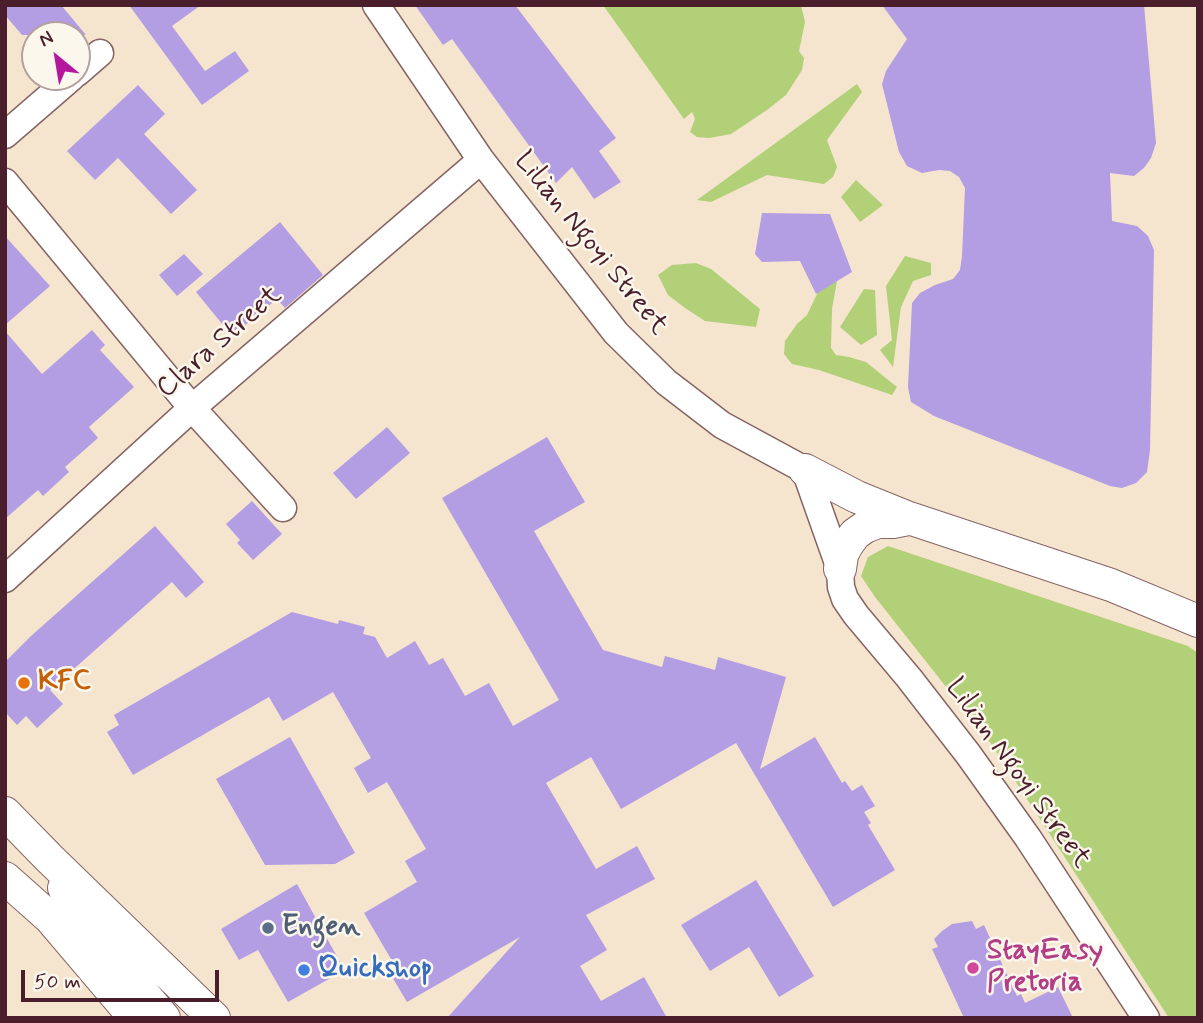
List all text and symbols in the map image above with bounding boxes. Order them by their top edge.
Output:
north arrow [21,21,91,91]
text: N [35,25,58,53]
street label: Lilian Ngoyi Street [506,145,674,343]
street label: Clara Street [151,280,289,406]
place label: KFC [38,666,91,700]
street label: Lilian Ngoyi Street [937,672,1097,876]
marker: KFC [16,675,32,691]
place label: Engen [282,911,360,945]
marker: Engen [260,920,276,936]
place label: StayEasy Pretoria [987,935,1103,1001]
place label: Quickshop [318,953,432,987]
scale bar [24,956,222,1000]
marker: StayEasy Pretoria [965,960,981,976]
marker: Quickshop [296,962,312,978]
text: 50 m [34,968,81,996]

